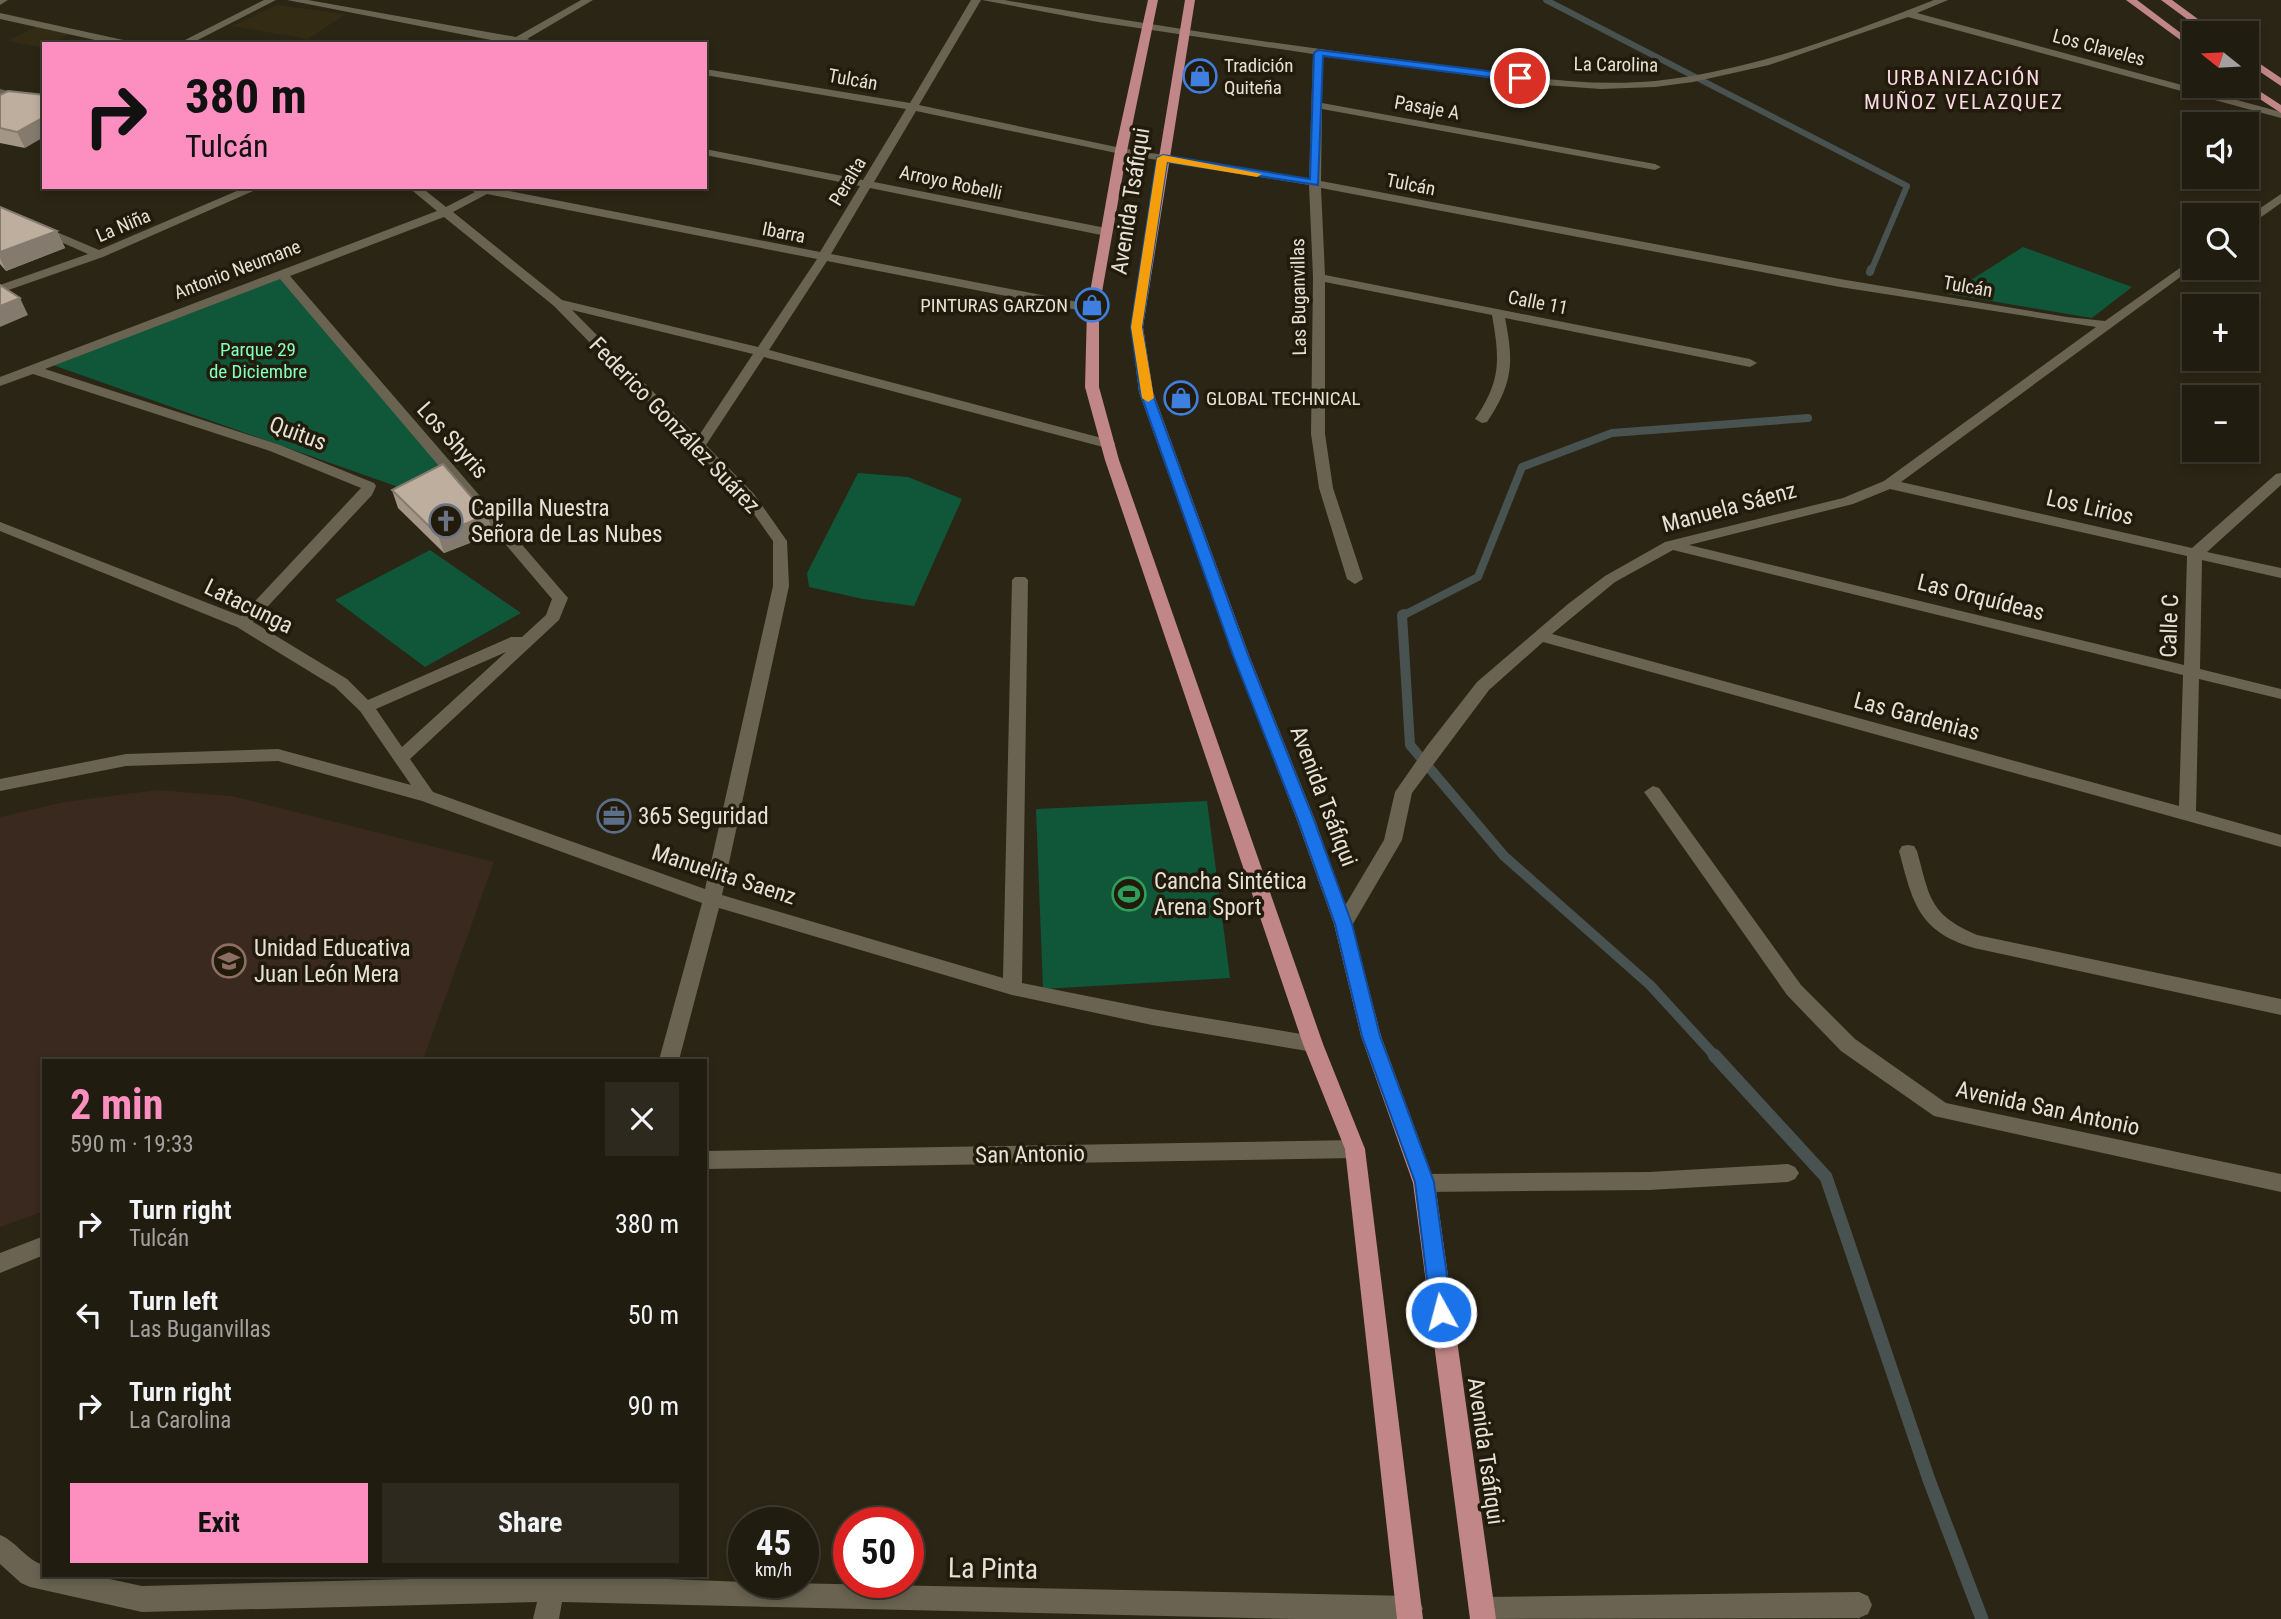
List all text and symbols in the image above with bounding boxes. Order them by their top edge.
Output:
north arrow [2182,21,2259,98]
map controls [2182,21,2259,462]
street label: Los Claveles [2050,24,2148,71]
pin [1490,48,1550,108]
street label: La Carolina [1574,52,1658,77]
place label: Tradición Quiteña [1224,54,1293,99]
shop icon: Tradición Quiteña [1181,57,1219,95]
icon: arrive [1501,59,1539,97]
street label: Tulcán [826,64,879,95]
district label: URBANIZACIÓN MUÑOZ VELAZQUEZ [1864,66,2064,114]
text: 380 m [185,68,307,125]
icon: right [70,70,161,161]
street label: Pasaje A [1393,90,1461,125]
button: sound [2182,112,2259,189]
street label: Avenida Tsáfiqui [1106,126,1155,276]
text: Tulcán [185,127,269,165]
street label: Peralta [824,153,871,210]
street label: Arroyo Robelli [897,160,1004,205]
street label: Tulcán [1384,168,1437,201]
button: search [2182,203,2259,280]
street label: La Niña [92,204,154,247]
street label: Ibarra [760,217,807,248]
street label: Antonio Neumane [171,235,304,304]
street label: Las Buganvillas [1286,238,1311,356]
street label: Tulcán [1941,271,1994,302]
street label: Calle 11 [1506,285,1570,320]
shop icon: PINTURAS GARZON [1073,286,1111,324]
place label: PINTURAS GARZON [920,294,1068,317]
button: + [2182,294,2259,371]
street label: Federico González Suárez [584,332,766,519]
park label: Parque 29 de Diciembre [209,338,307,383]
shop icon: GLOBAL TECHNICAL [1162,379,1200,417]
button: − [2182,385,2259,462]
place label: GLOBAL TECHNICAL [1206,387,1361,410]
street label: Los Shyris [411,397,494,484]
street label: Quitus [266,411,330,456]
street label: Manuela Sáenz [1659,477,1799,538]
street label: Los Lirios [2044,484,2136,531]
place label: Capilla Nuestra Señora de Las Nubes [471,495,662,548]
church icon: Capilla Nuestra Señora de Las Nubes [427,502,465,540]
street label: Las Orquídeas [1914,569,2047,626]
street label: Latacunga [200,573,297,639]
street label: Calle C [2155,594,2184,658]
street label: Las Gardenias [1851,687,1983,746]
street label: Avenida Tsáfiqui [1284,722,1363,870]
office icon: 365 Seguridad [595,797,633,835]
place label: 365 Seguridad [638,803,769,830]
street label: Manuelita Saenz [648,838,799,911]
place label: Cancha Sintética Arena Sport [1154,868,1307,921]
sports icon: Cancha Sintética Arena Sport [1110,875,1148,913]
place label: Unidad Educativa Juan León Mera [254,935,411,988]
school or university icon: Unidad Educativa Juan León Mera [210,942,248,980]
street label: Avenida San Antonio [1954,1076,2142,1141]
text: 2 min [70,1080,163,1129]
button: close [605,1082,679,1156]
text: 590 m · 19:33 [70,1131,194,1158]
street label: San Antonio [975,1140,1085,1169]
text: Turn right [129,1195,231,1225]
icon: right [70,1205,108,1243]
text: 380 m [615,1209,679,1239]
text: Tulcán [129,1225,189,1252]
position arrow [1404,1275,1478,1349]
text: Turn left [129,1286,218,1316]
icon: left [70,1296,108,1334]
text: 50 m [628,1300,679,1330]
text: Las Buganvillas [129,1316,271,1343]
street label: Avenida Tsáfiqui [1462,1376,1509,1526]
text: Turn right [129,1377,231,1407]
icon: right [70,1387,108,1425]
text: 90 m [628,1391,679,1421]
text: La Carolina [129,1407,231,1434]
button: Exit [70,1483,368,1563]
button: Share [382,1483,679,1563]
speed limit sign: 50 [833,1507,924,1598]
text: 45 [756,1523,791,1564]
street label: La Pinta [948,1551,1038,1586]
text: km/h [755,1559,792,1580]

